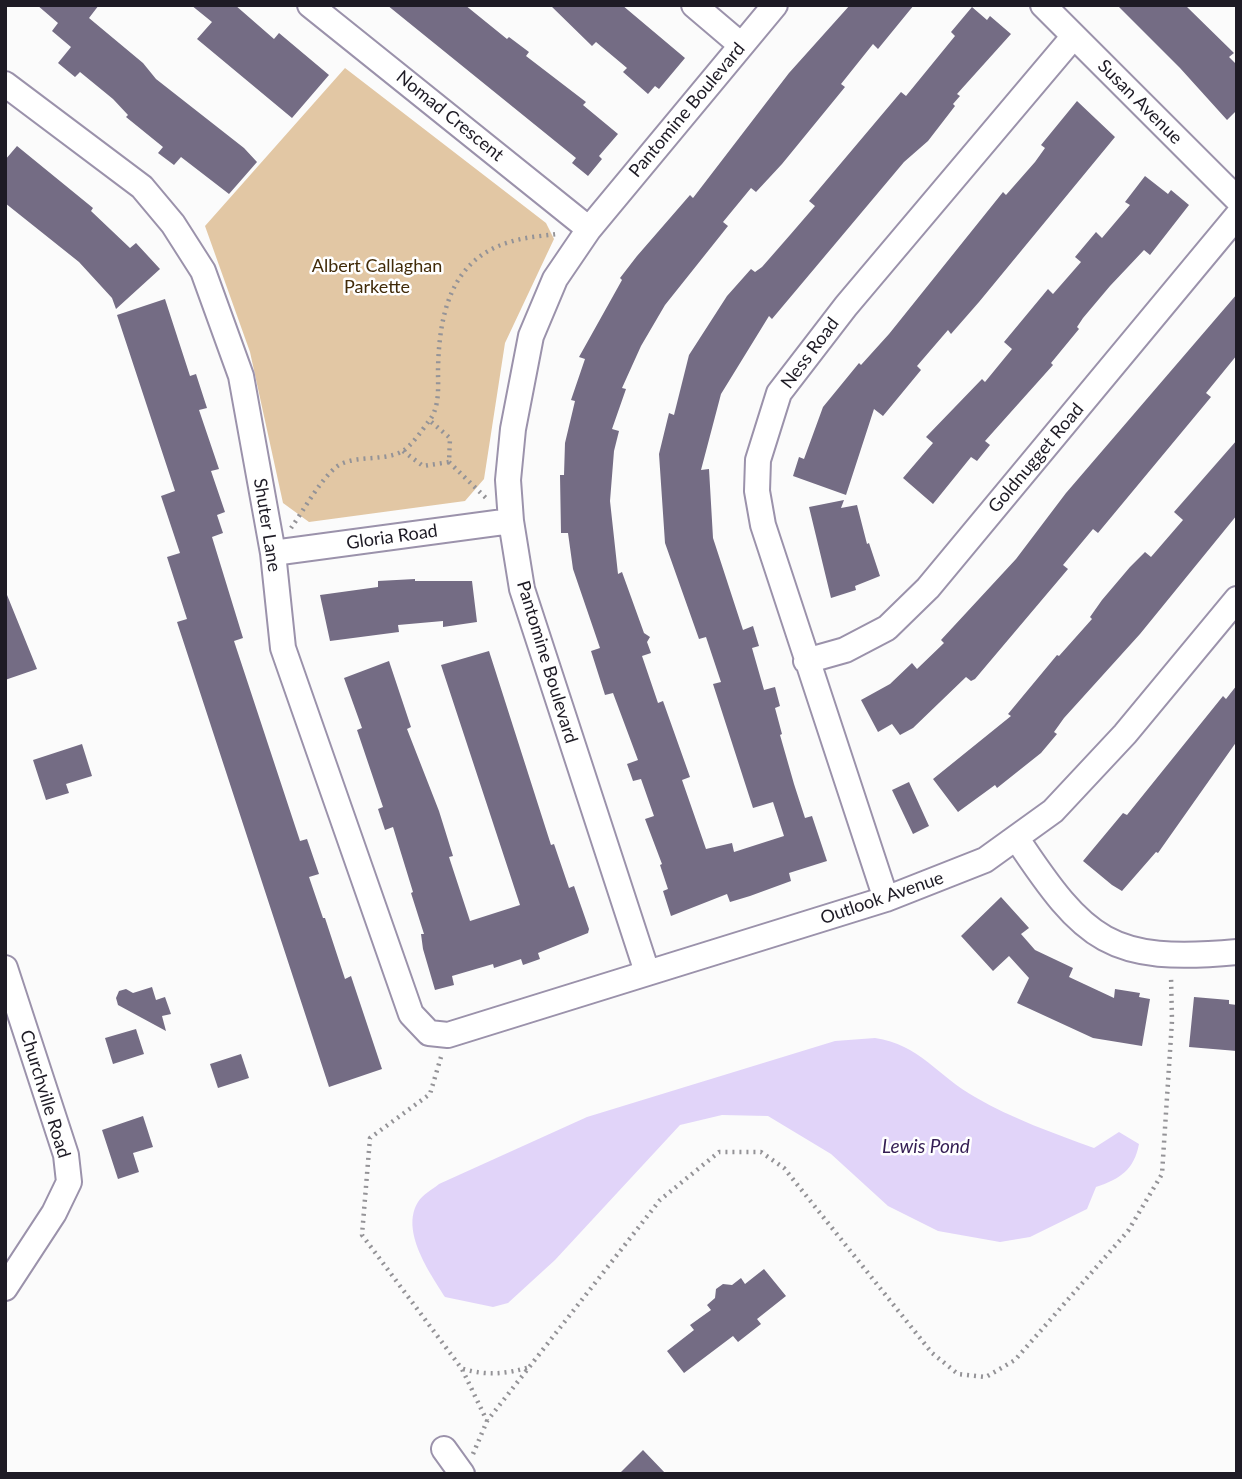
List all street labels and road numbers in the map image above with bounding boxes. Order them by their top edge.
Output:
street label: Pantomine Boulevard [624,38,750,182]
street label: Susan Avenue [1093,55,1187,149]
street label: Nomad Crescent [392,66,508,166]
street label: Ness Road [776,313,844,393]
street label: Goldnugget Road [984,399,1088,517]
street label: Shuter Lane [249,477,285,573]
street label: Gloria Road [345,520,439,554]
street label: Pantomine Boulevard [512,578,582,746]
street label: Outlook Avenue [818,867,946,929]
street label: Churchville Road [15,1027,75,1161]

